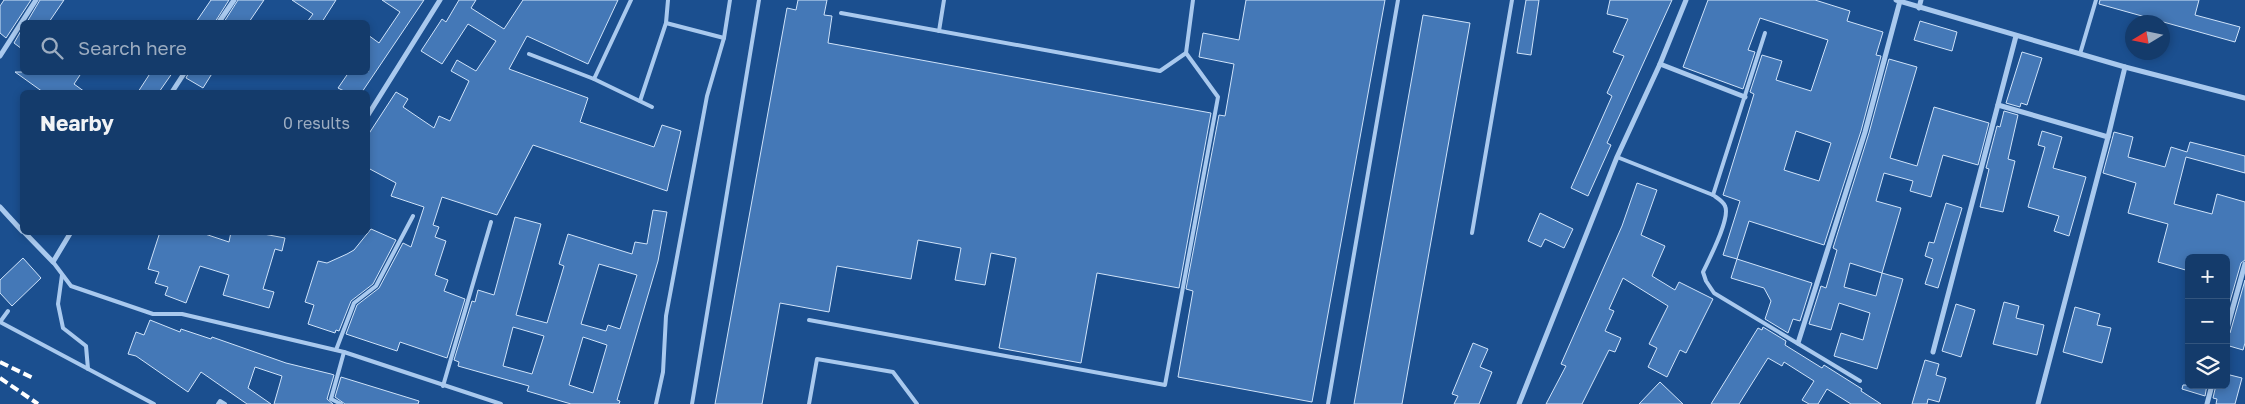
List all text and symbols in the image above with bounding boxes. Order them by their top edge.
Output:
north arrow [2125,15,2170,60]
search box [20,20,370,75]
icon: search [38,34,66,62]
text: Search here [78,36,187,59]
text: Nearby [40,110,114,136]
text: 0 results [283,113,350,133]
map controls [2185,254,2230,389]
button: + [2185,254,2230,299]
button: − [2185,299,2230,344]
button: layers [2185,344,2230,389]

